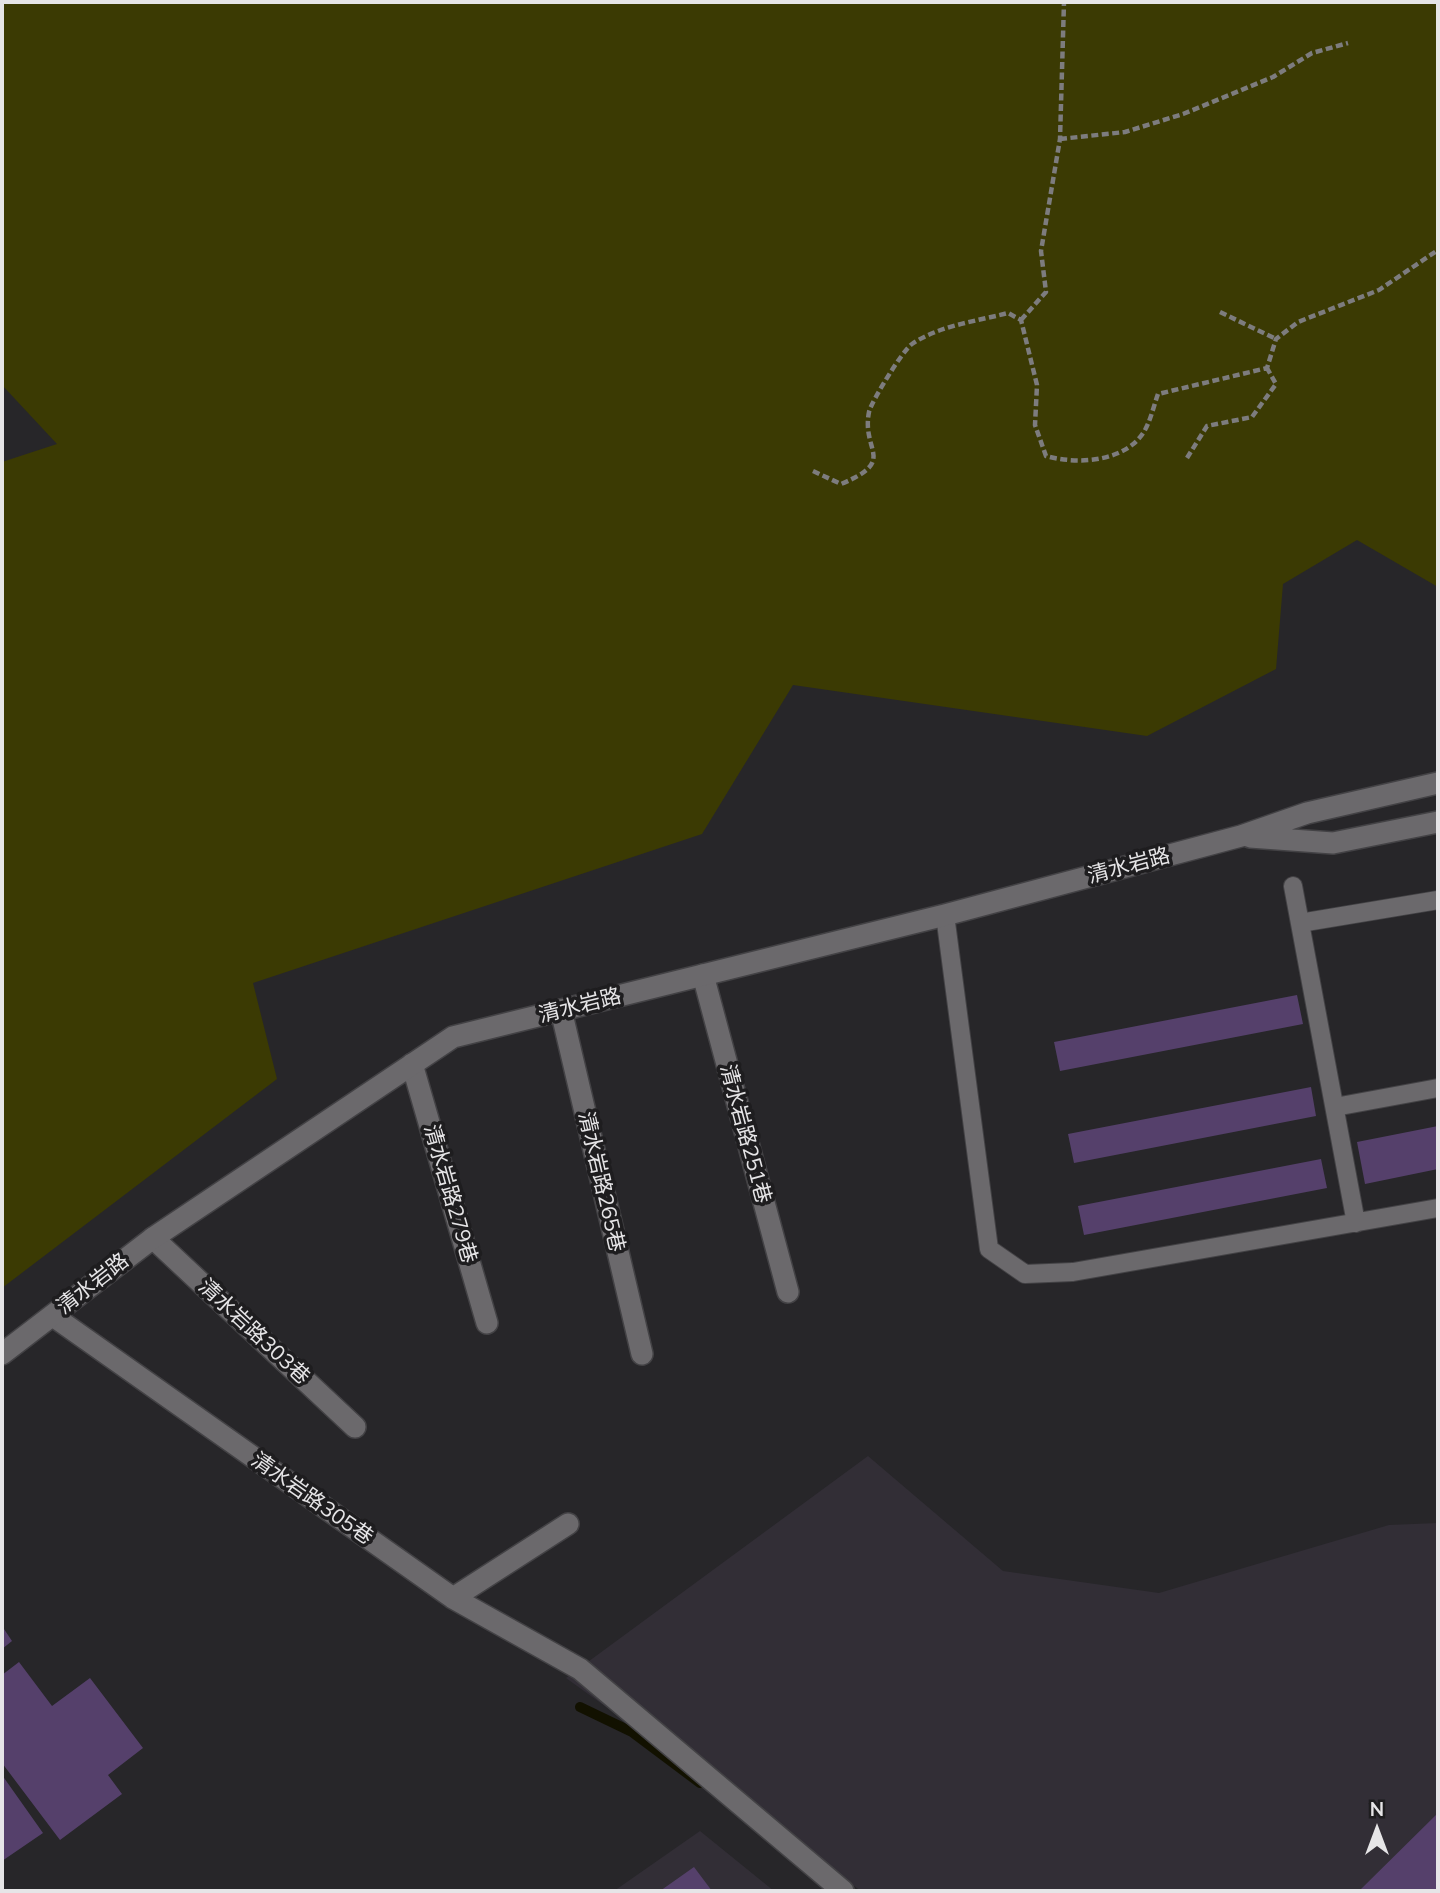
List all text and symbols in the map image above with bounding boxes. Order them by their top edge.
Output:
street label: 清水岩路 [1085,843,1173,889]
street label: 清水岩路 [536,984,624,1028]
street label: 清水岩路251巷 [714,1062,776,1206]
street label: 清水岩路265巷 [573,1110,629,1254]
street label: 清水岩路279巷 [418,1122,482,1266]
street label: 清水岩路 [52,1248,134,1320]
street label: 清水岩路303巷 [193,1274,315,1390]
street label: 清水岩路305巷 [246,1448,378,1550]
north arrow [1342,1795,1412,1865]
text: N [1370,1797,1384,1821]

